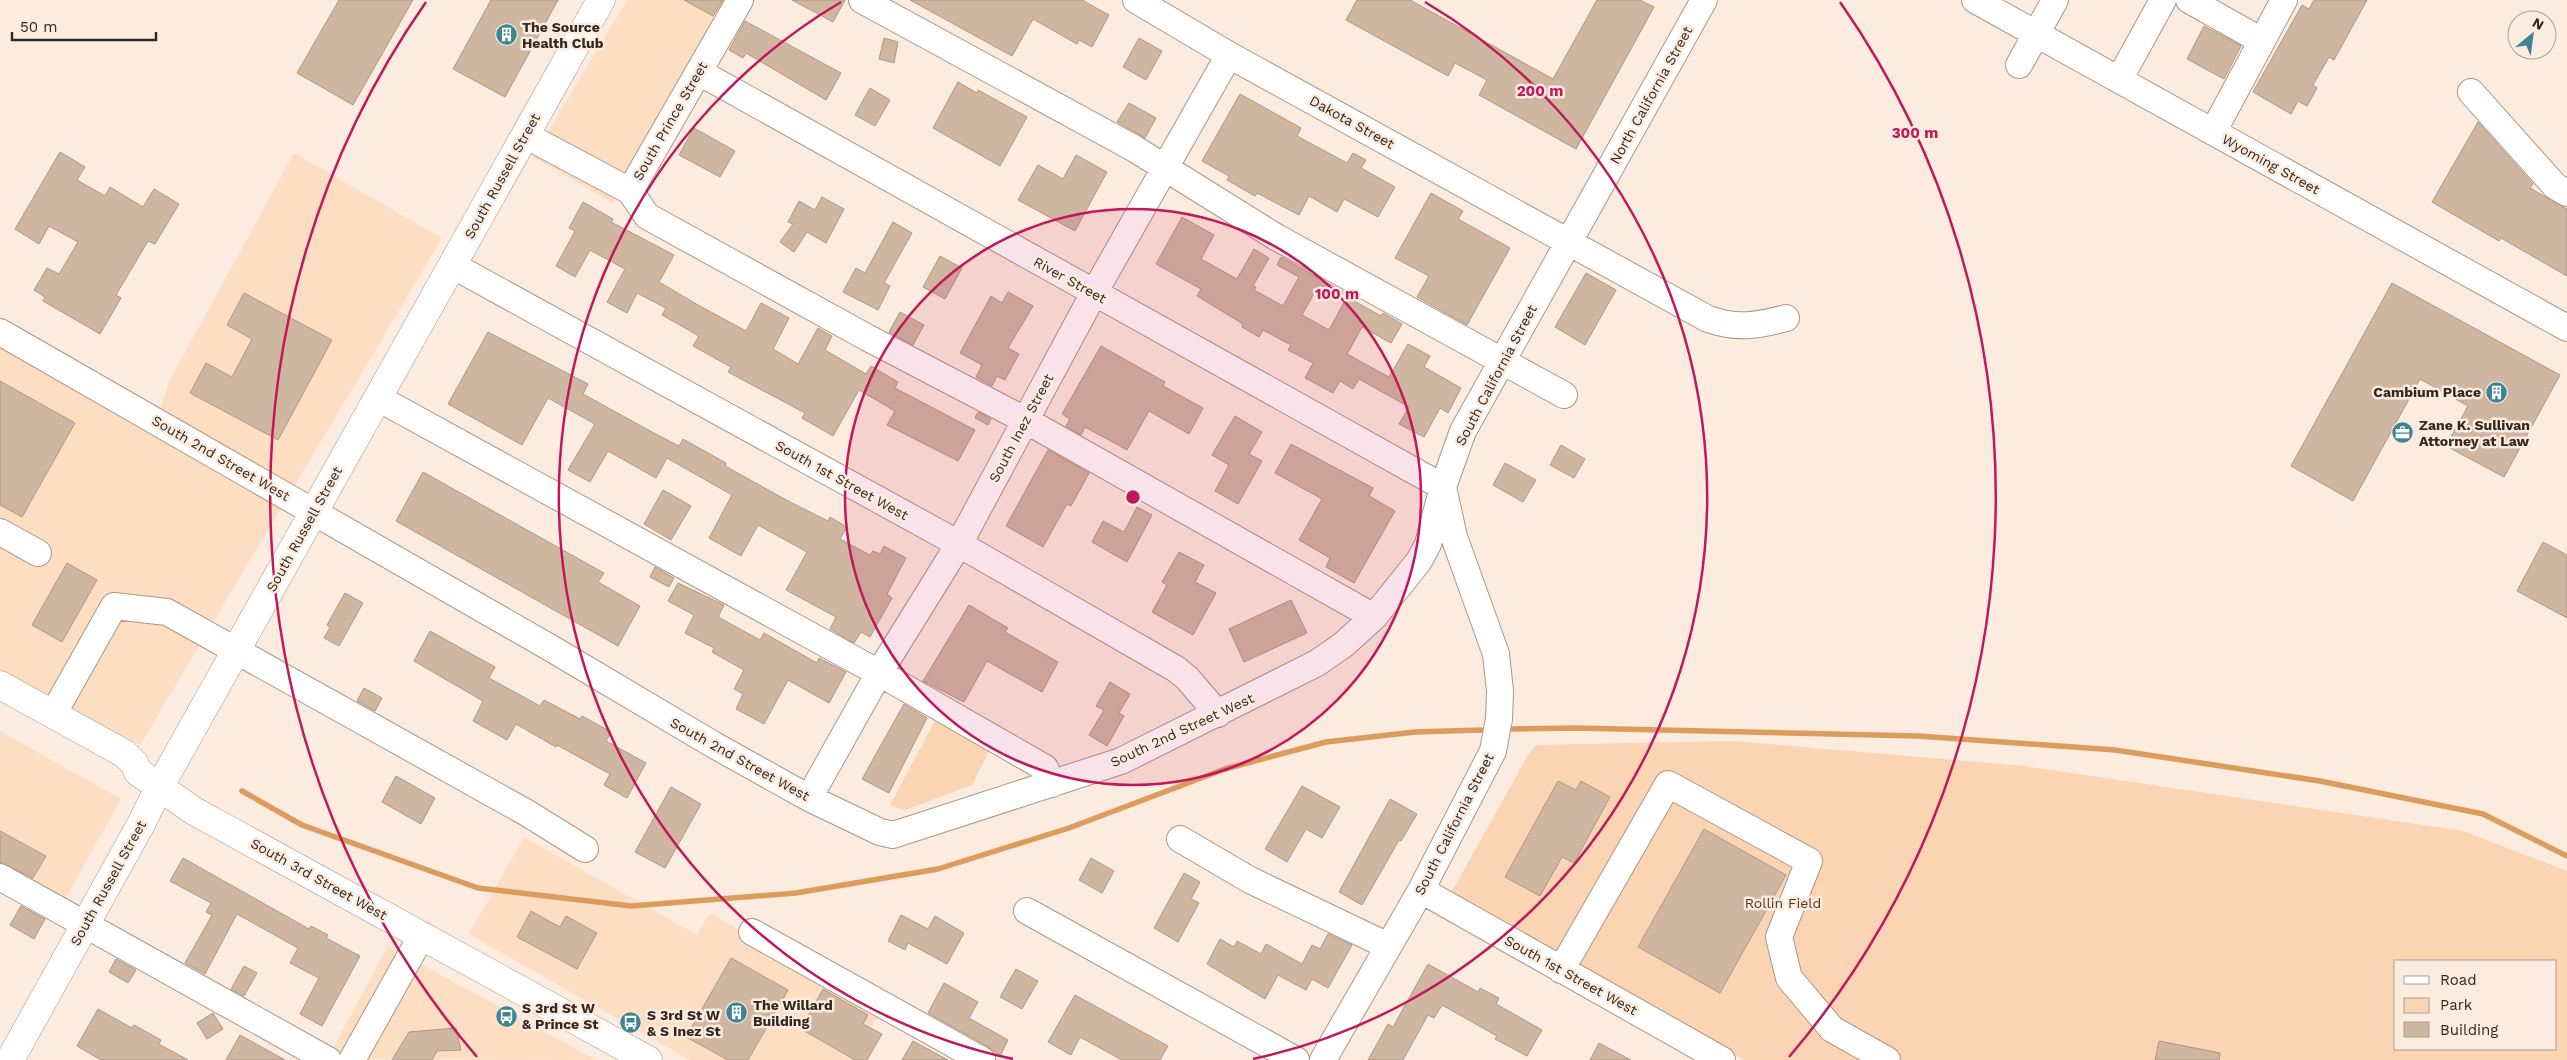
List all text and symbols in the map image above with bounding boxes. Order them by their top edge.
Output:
scale bar [12,10,156,42]
north arrow [2507,10,2557,60]
text: N [2530,14,2547,33]
text: 50 m [20,18,57,36]
place label: The Source Health Club [522,19,604,51]
building icon: The Source Health Club [494,23,518,47]
street label: North California Street [1606,23,1696,167]
street label: South Prince Street [629,59,711,183]
text: 200 m [1517,82,1563,100]
street label: Dakota Street [1307,92,1397,152]
street label: South Russell Street [461,110,543,242]
text: 300 m [1892,124,1938,142]
street label: Wyoming Street [2219,131,2323,198]
street label: River Street [1031,253,1109,307]
text: 100 m [1315,285,1359,303]
street label: South California Street [1452,302,1540,448]
street label: South Inez Street [986,371,1056,485]
building icon: Cambium Place [2485,380,2509,404]
place label: Cambium Place [2373,384,2481,400]
street label: South 2nd Street West [149,412,293,504]
place label: Zane K. Sullivan Attorney at Law [2419,417,2530,449]
office icon: Zane K. Sullivan Attorney at Law [2391,421,2415,445]
street label: South 1st Street West [773,437,911,523]
street label: South Russell Street [263,463,345,595]
centre of rings [1124,488,1142,506]
street label: South 2nd Street West [1108,690,1256,770]
street label: South 2nd Street West [668,714,812,804]
street label: South California Street [1411,750,1497,898]
street label: South Russell Street [67,817,149,949]
street label: South 3rd Street West [248,835,390,923]
park label: Rollin Field [1745,895,1821,911]
street label: South 1st Street West [1502,932,1640,1018]
legend [2394,960,2557,1050]
text: Road [2440,971,2477,989]
text: Park [2440,996,2473,1014]
place label: The Willard Building [753,997,833,1029]
place label: S 3rd St W & Prince St [522,1000,598,1032]
building icon: The Willard Building [725,1001,749,1025]
bus stop icon: S 3rd St W & Prince St [494,1004,518,1028]
place label: S 3rd St W & S Inez St [647,1007,721,1039]
bus stop icon: S 3rd St W & S Inez St [619,1011,643,1035]
text: Building [2440,1021,2498,1039]

